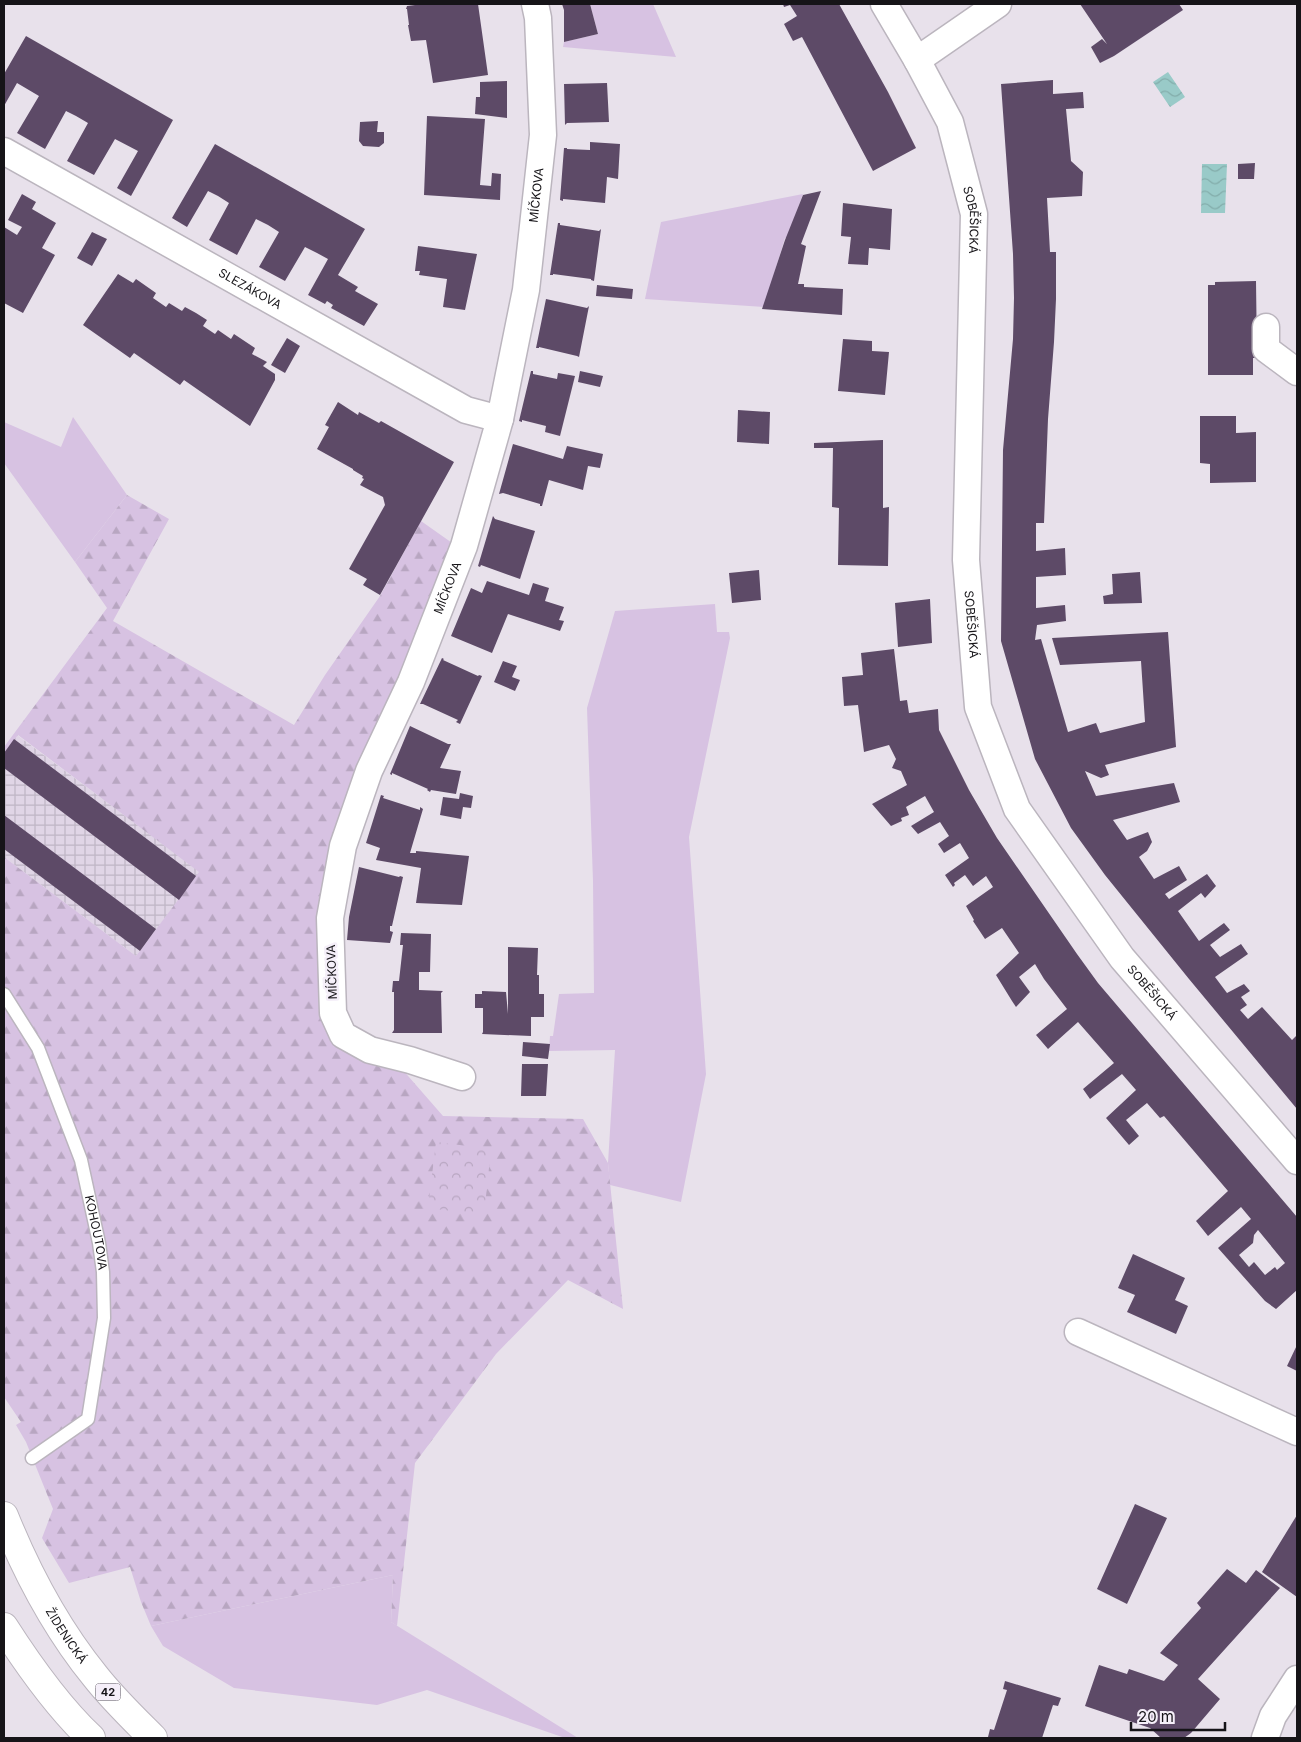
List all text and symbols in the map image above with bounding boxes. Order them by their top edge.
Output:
street label: MÍČKOVA [525,167,546,223]
street label: SOBĚŠICKÁ [960,185,982,254]
street label: SLEZÁKOVA [216,265,284,312]
street label: MÍČKOVA [430,559,464,616]
street label: SOBĚŠICKÁ [962,590,982,659]
street label: MÍČKOVA [323,944,340,1000]
street label: SOBĚŠICKÁ [1124,962,1180,1023]
street label: KOHOUTOVA [82,1194,111,1271]
street label: ŽIDENICKÁ [43,1605,91,1666]
road number: 42 [96,1684,120,1700]
scale bar [1131,1700,1225,1732]
text: 20 m [1138,1707,1174,1726]

